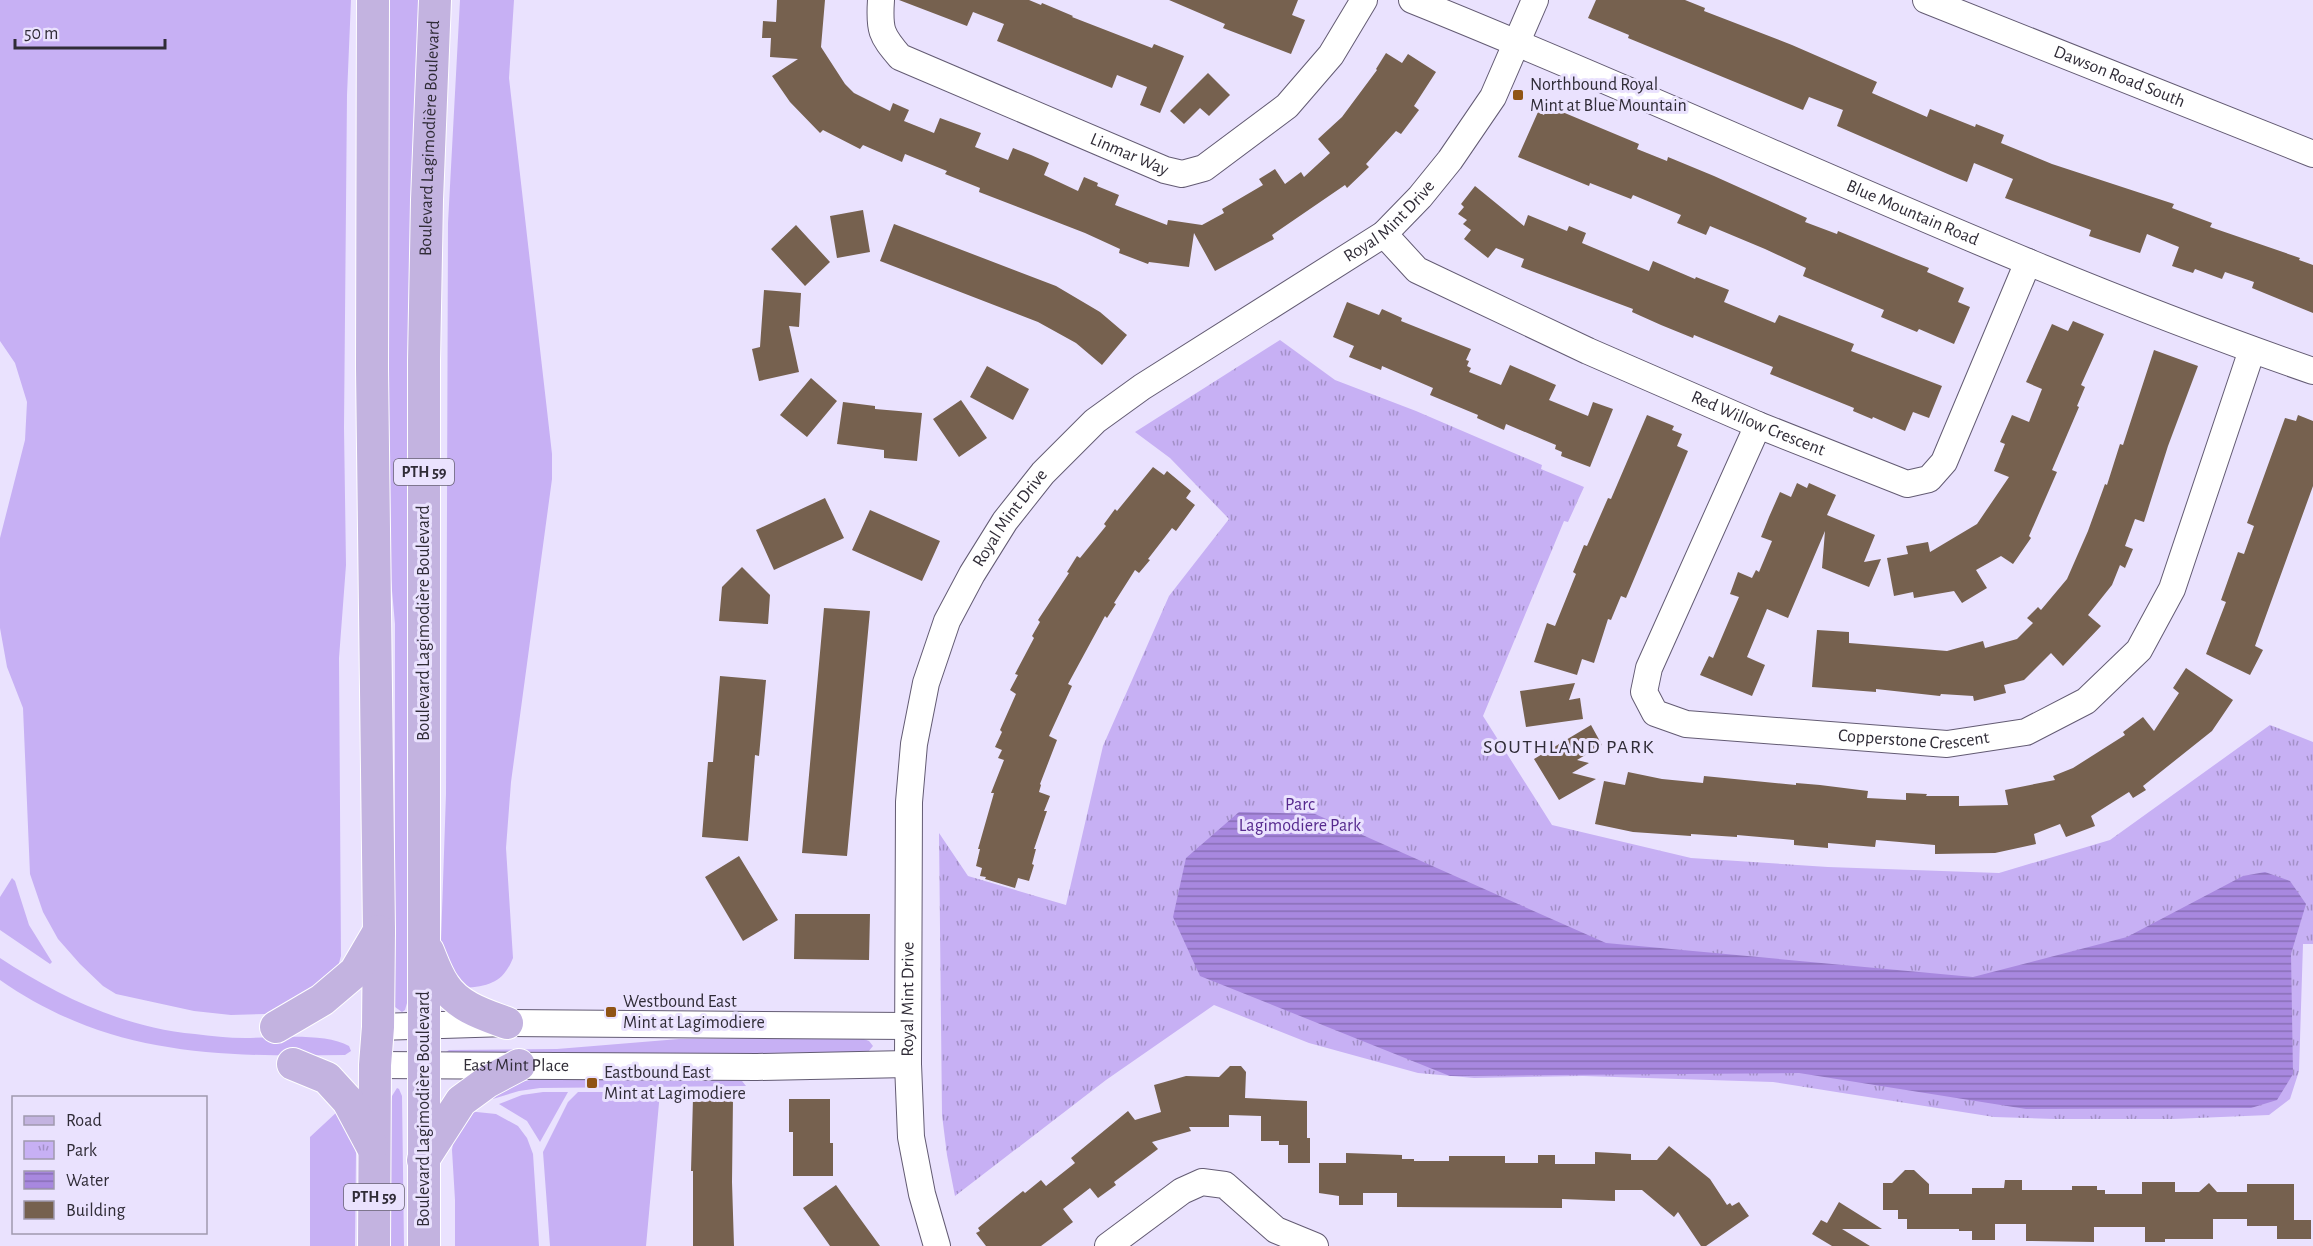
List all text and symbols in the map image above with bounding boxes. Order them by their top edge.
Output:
scale bar [15,12,165,50]
street label: Boulevard Lagimodière Boulevard [417,20,443,256]
text: 50 m [24,25,58,43]
street label: Dawson Road South [2051,43,2187,111]
place label: Northbound Royal Mint at Blue Mountain [1530,76,1687,115]
marker: Northbound Royal Mint at Blue Mountain [1511,88,1525,102]
street label: Linmar Way [1087,130,1171,179]
street label: Royal Mint Drive [1341,177,1438,266]
street label: Blue Mountain Road [1844,177,1981,249]
street label: Red Willow Crescent [1688,388,1828,460]
road number: PTH 59 [394,459,454,485]
street label: Royal Mint Drive [970,466,1051,570]
street label: Boulevard Lagimodière Boulevard [415,505,433,741]
street label: Copperstone Crescent [1838,727,1991,753]
district label: SOUTHLAND PARK [1483,737,1655,757]
park label: Parc Lagimodiere Park [1239,796,1362,835]
street label: Royal Mint Drive [899,942,917,1057]
street label: Boulevard Lagimodière Boulevard [415,991,433,1227]
place label: Westbound East Mint at Lagimodiere [623,993,765,1032]
marker: Westbound East Mint at Lagimodiere [604,1005,618,1019]
street label: East Mint Place [463,1056,569,1075]
place label: Eastbound East Mint at Lagimodiere [604,1064,746,1103]
marker: Eastbound East Mint at Lagimodiere [585,1076,599,1090]
legend [12,1096,207,1234]
text: Road [66,1112,102,1130]
text: Park [66,1142,98,1160]
text: Water [66,1172,109,1190]
road number: PTH 59 [344,1184,404,1210]
text: Building [66,1202,126,1220]

